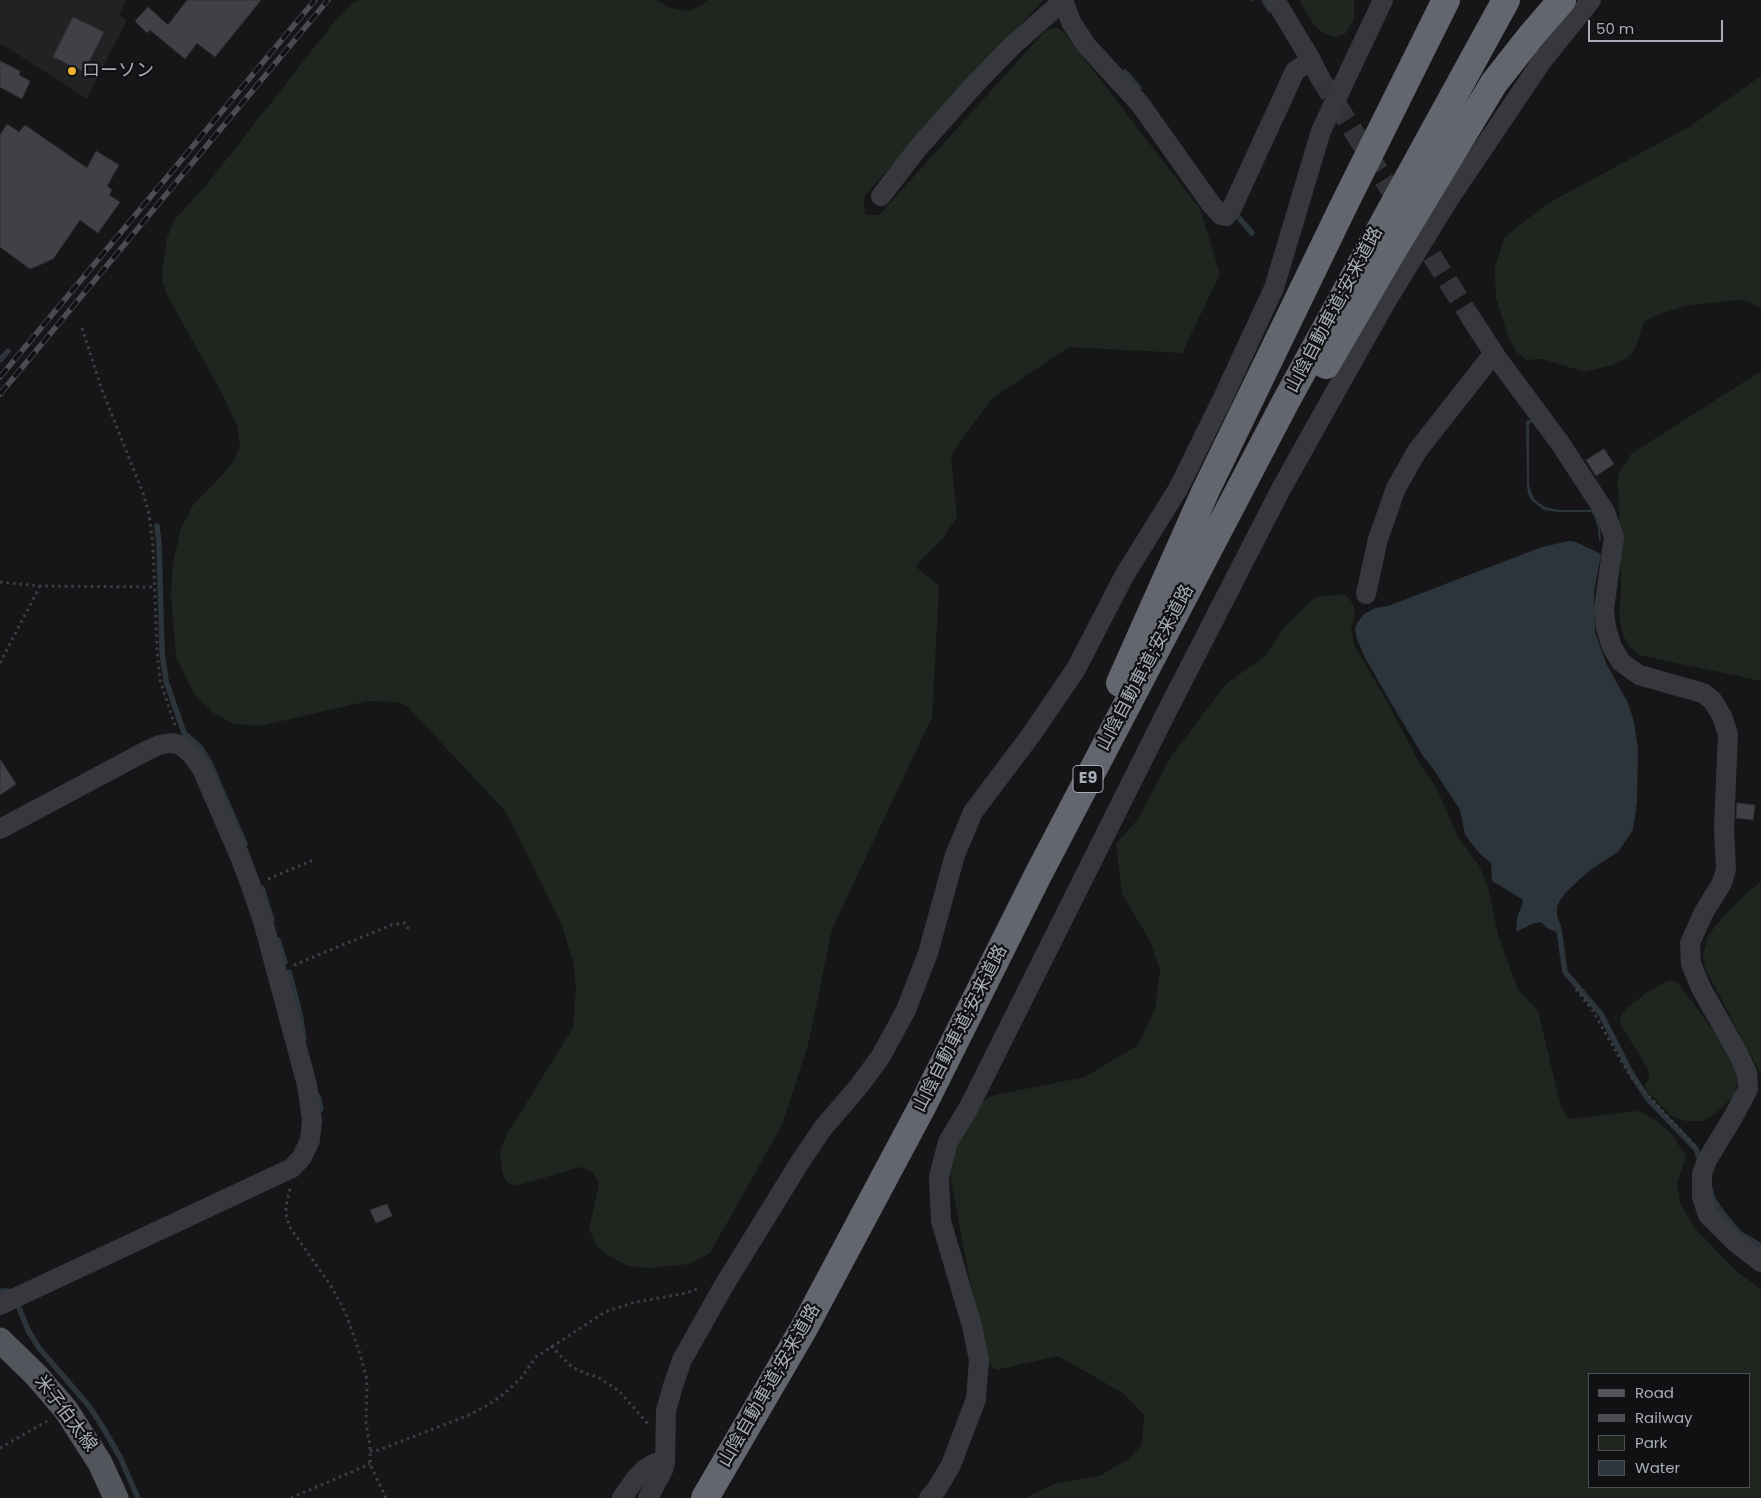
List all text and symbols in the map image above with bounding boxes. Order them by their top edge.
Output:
scale bar [1591,10,1726,42]
text: 50 m [1596,18,1634,39]
place label: ローソン [82,60,154,82]
marker: ローソン [66,65,78,77]
street label: 山陰自動車道;安来道路 [1282,223,1388,397]
street label: 山陰自動車道;安来道路 [1093,581,1199,755]
road number: E9 [1073,766,1103,792]
street label: 山陰自動車道;安来道路 [909,942,1013,1116]
street label: 山陰自動車道;安来道路 [714,1301,826,1471]
street label: 米子伯太線 [29,1372,101,1456]
legend [1588,1373,1751,1488]
text: Road [1635,1382,1674,1403]
text: Railway [1635,1407,1693,1428]
text: Park [1635,1432,1667,1453]
text: Water [1635,1457,1680,1478]

